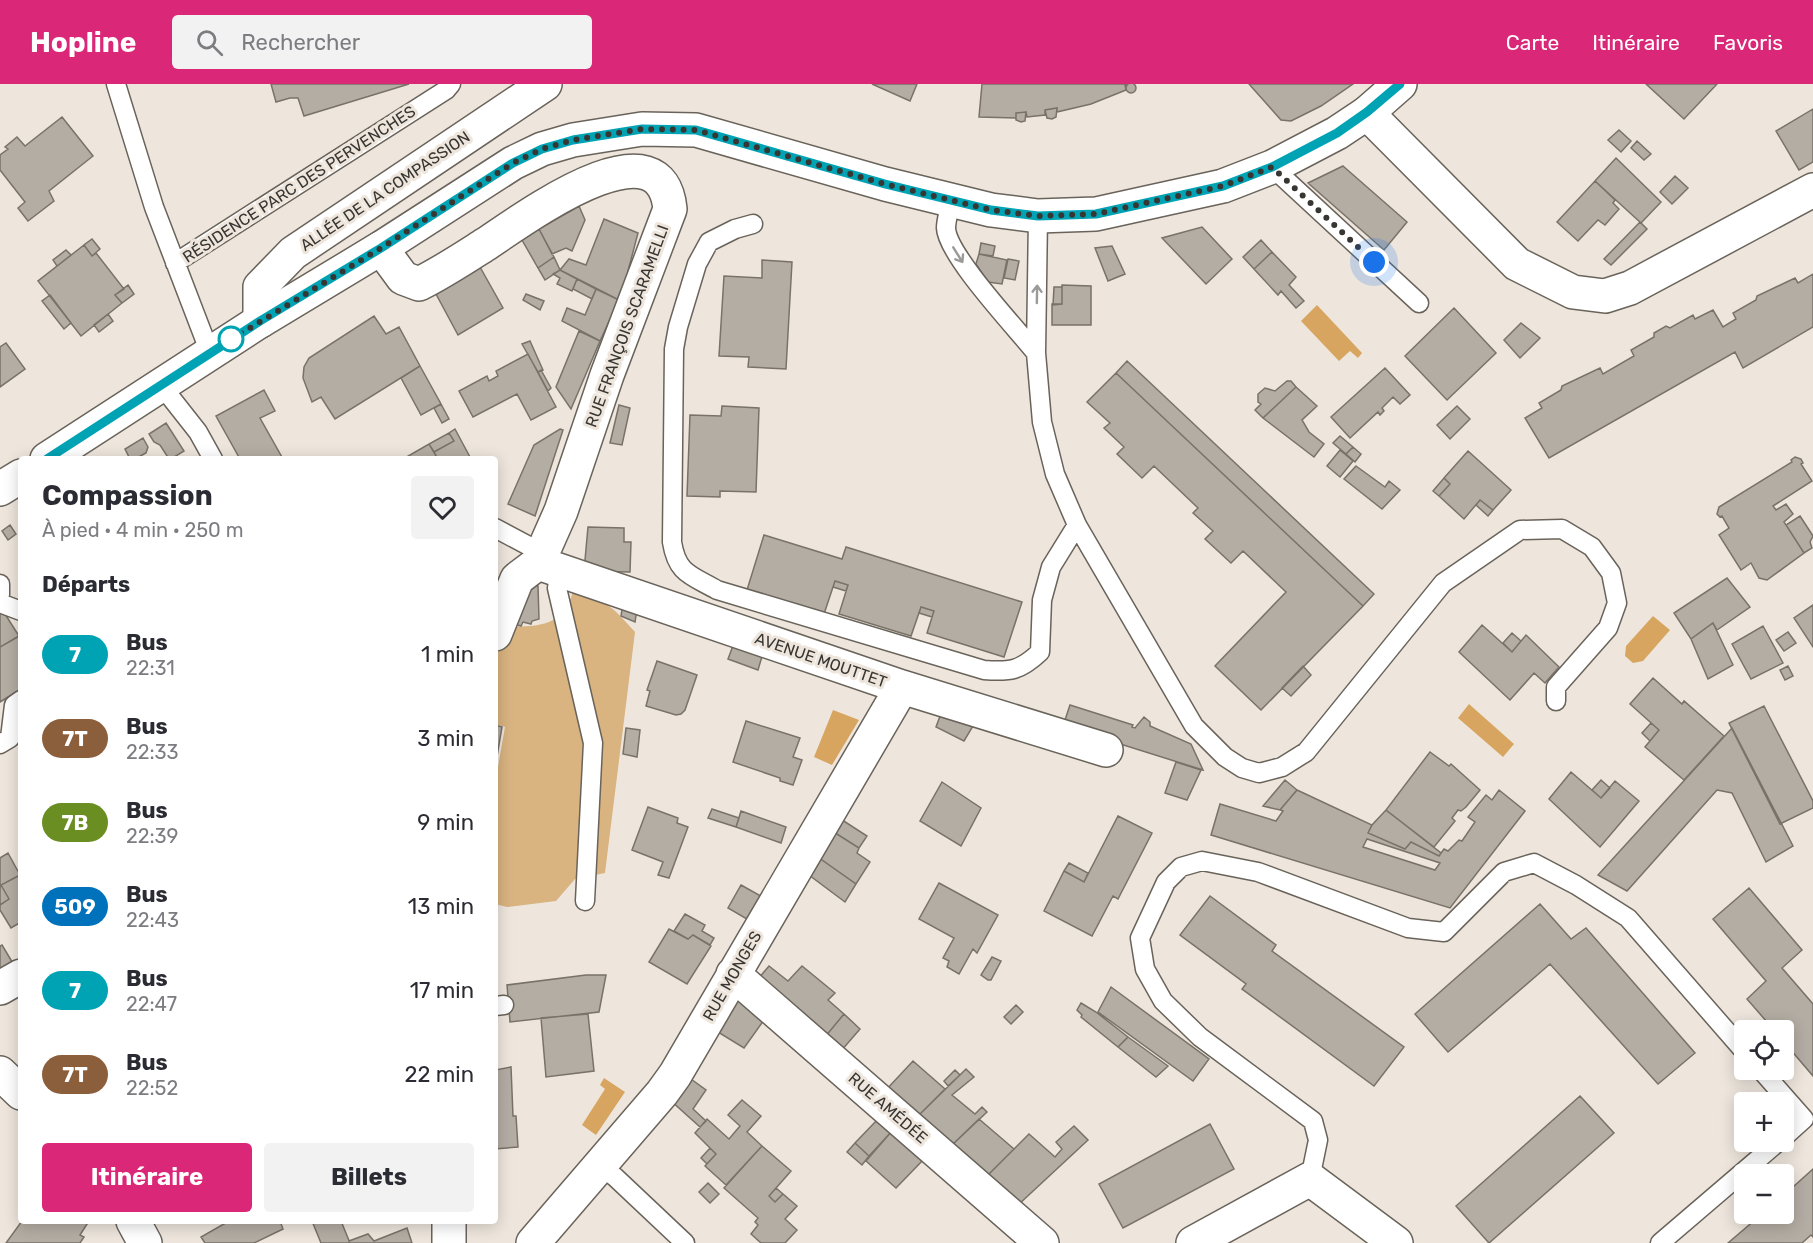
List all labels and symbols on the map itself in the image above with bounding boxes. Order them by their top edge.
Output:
street label: RÉSIDENCE PARC DES PERVENCHES [179,101,419,267]
street label: ALLÉE DE LA COMPASSION [297,127,473,255]
street label: RUE FRANÇOIS SCARAMELLI [581,222,673,430]
one-way arrow [953,246,965,263]
your location [1359,247,1389,277]
one-way arrow [1031,285,1043,305]
unlabelled marker [218,326,244,352]
street label: AVENUE MOUTTET [753,629,889,691]
street label: RUE MONGES [699,928,765,1024]
street label: RUE AMÉDÉE [845,1069,931,1147]

